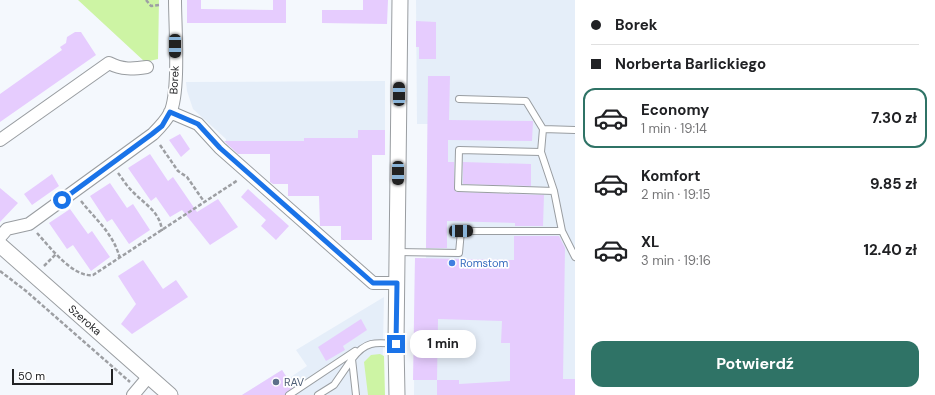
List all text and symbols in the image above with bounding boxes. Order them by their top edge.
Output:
text: Borek [615,15,657,35]
car [169,34,181,58]
text: Norberta Barlickiego [615,54,766,74]
street label: Borek [166,65,182,95]
car [393,82,405,106]
icon: car [593,100,629,136]
text: Economy [641,100,709,120]
text: 7.30 zł [871,108,917,128]
text: 1 min · 19:14 [641,120,707,137]
car [392,161,404,185]
icon: car [593,166,629,202]
text: Komfort [641,166,700,186]
text: 9.85 zł [870,174,917,194]
text: 2 min · 19:15 [641,186,710,203]
route start [53,191,71,209]
car [449,225,473,237]
icon: car [593,232,629,268]
text: XL [641,232,659,252]
text: 12.40 zł [863,240,917,260]
text: 3 min · 19:16 [641,252,711,269]
place label: Romstom [460,256,508,270]
marker: Romstom [447,258,457,268]
street label: Szeroka [65,302,105,338]
callout: 1 min [410,330,476,358]
route end [387,335,405,353]
text: 1 min [427,335,459,352]
button: Potwierdź [591,341,919,387]
scale bar [12,367,113,386]
text: 50 m [18,369,45,383]
place label: RAV [284,375,305,389]
marker: RAV [271,377,281,387]

